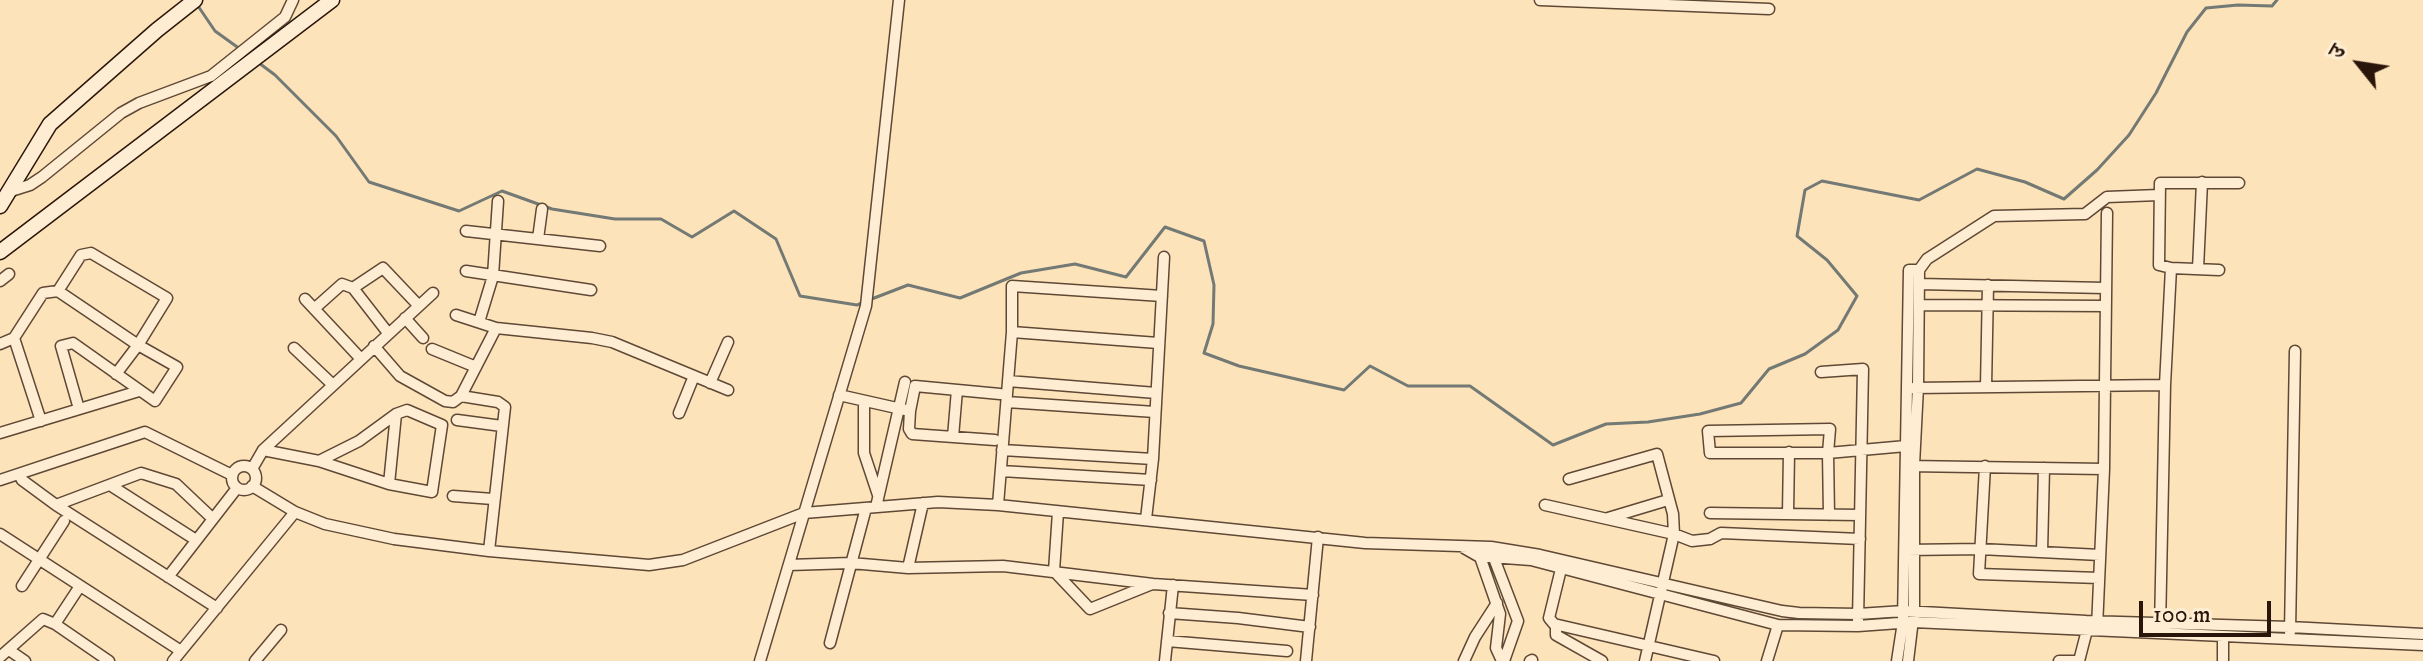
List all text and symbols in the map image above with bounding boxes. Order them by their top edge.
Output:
north arrow [2319,24,2399,104]
text: उ [2323,40,2352,63]
scale bar [2143,585,2275,635]
text: 100 m [2153,600,2211,630]

